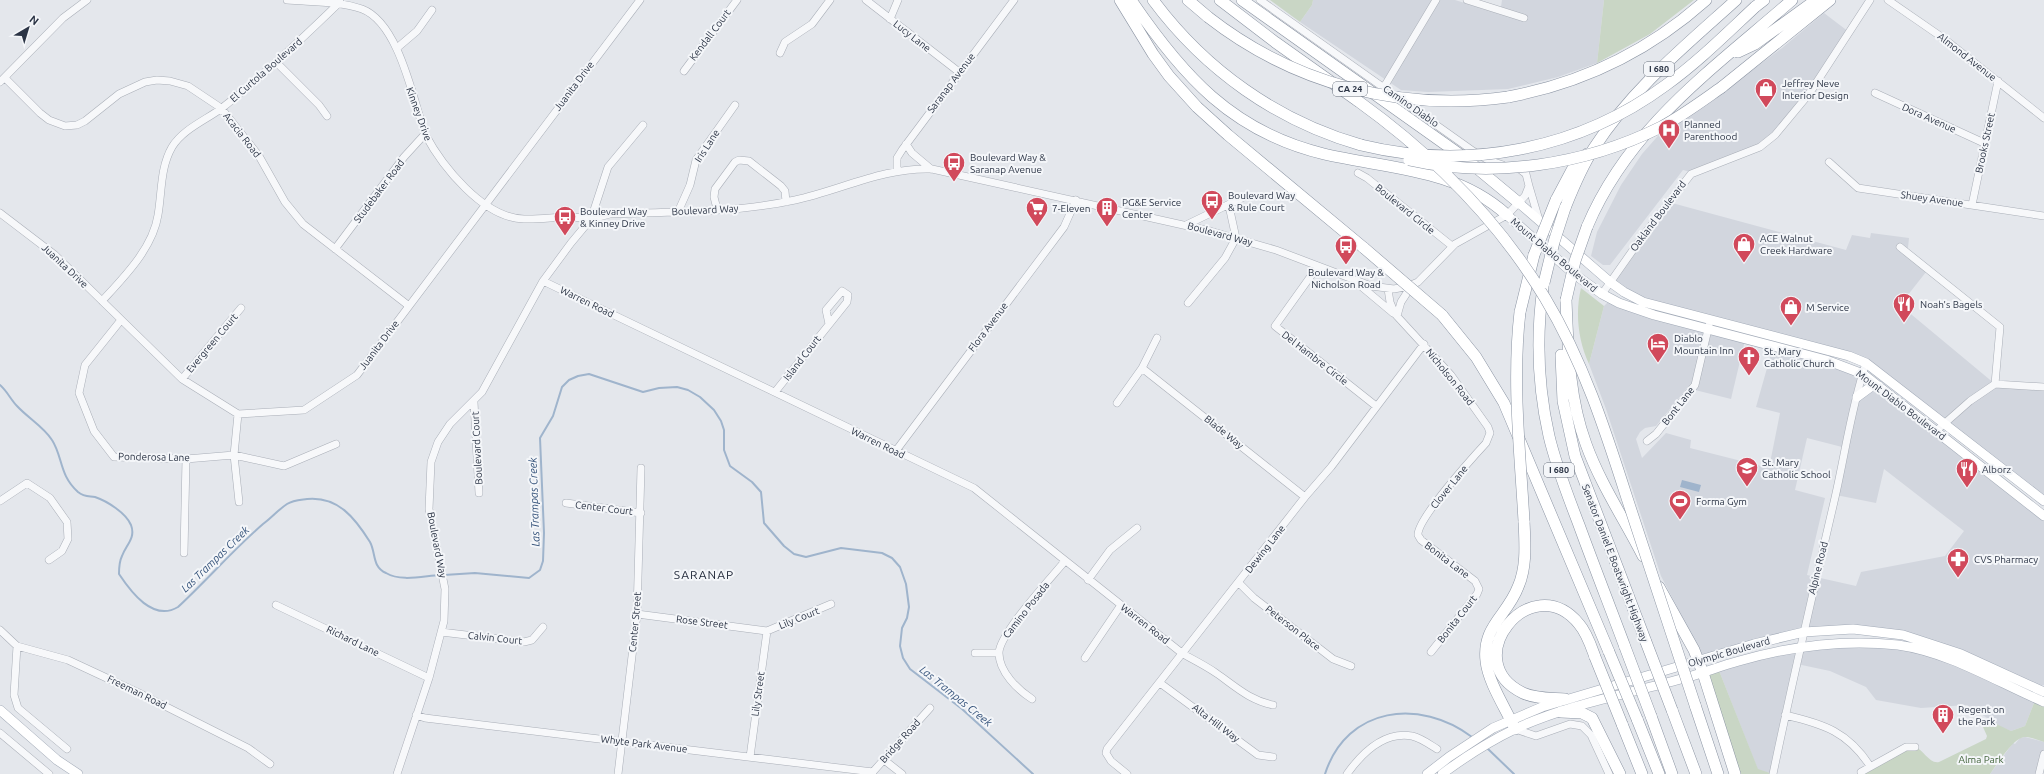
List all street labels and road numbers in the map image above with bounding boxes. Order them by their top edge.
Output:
street label: Kendall Court [687,7,733,63]
street label: Lucy Lane [891,18,933,54]
street label: Almond Avenue [1936,31,1998,83]
street label: El Curtola Boulevard [228,36,304,104]
street label: Saranap Avenue [925,51,977,115]
street label: Juanita Drive [552,59,596,113]
road number: I 680 [1644,62,1674,76]
road number: CA 24 [1333,82,1367,96]
street label: Camino Diablo [1381,83,1441,129]
street label: Kinney Drive [404,86,434,142]
street label: Dora Avenue [1900,101,1958,135]
street label: Acacia Road [221,110,263,160]
street label: Brooks Street [1973,112,1997,174]
street label: Iris Lane [692,128,722,164]
street label: Studebaker Road [352,157,407,225]
street label: Oakland Boulevard [1628,179,1688,253]
street label: Boulevard Circle [1373,182,1437,236]
street label: Shuey Avenue [1900,189,1964,209]
street label: Boulevard Way [671,203,739,217]
street label: Mount Diablo Boulevard [1509,216,1599,294]
street label: Boulevard Way [1186,220,1254,248]
street label: Juanita Drive [40,242,90,290]
street label: Warren Road [558,284,616,320]
street label: Flora Avenue [966,300,1010,354]
street label: Evergreen Court [184,311,240,375]
street label: Juanita Drive [357,318,401,372]
street label: Del Hambre Circle [1280,329,1350,387]
street label: Island Court [781,333,823,383]
street label: Nicholson Road [1424,346,1476,408]
street label: Mount Diablo Boulevard [1854,368,1948,442]
street label: Bont Lane [1660,385,1696,427]
street label: Boulevard Court [470,411,484,485]
street label: Blade Way [1202,413,1246,451]
street label: Warren Road [849,425,907,461]
street label: Ponderosa Lane [118,451,190,463]
street label: Clover Lane [1428,463,1470,511]
road number: I 680 [1544,463,1574,477]
street label: Senator Daniel E Boatwright Highway [1580,483,1650,643]
street label: Center Court [574,499,634,517]
street label: Boulevard Way [425,511,449,579]
street label: Dewing Lane [1243,523,1287,575]
street label: Bonita Lane [1422,540,1472,580]
street label: Alpine Road [1806,540,1830,596]
street label: Camino Posada [1001,580,1051,640]
street label: Center Street [627,591,643,653]
street label: Bonita Court [1435,593,1479,645]
street label: Warren Road [1119,602,1171,646]
street label: Peterson Place [1263,603,1323,653]
street label: Lily Court [777,605,821,631]
street label: Rose Street [675,613,729,631]
street label: Richard Lane [325,623,381,659]
street label: Calvin Court [467,630,523,646]
street label: Olympic Boulevard [1687,635,1771,669]
street label: Lily Street [749,671,767,717]
street label: Freeman Road [105,673,169,711]
street label: Alta Hill Way [1190,702,1242,744]
street label: Bridge Road [878,717,923,765]
street label: Whyte Park Avenue [600,733,688,755]

